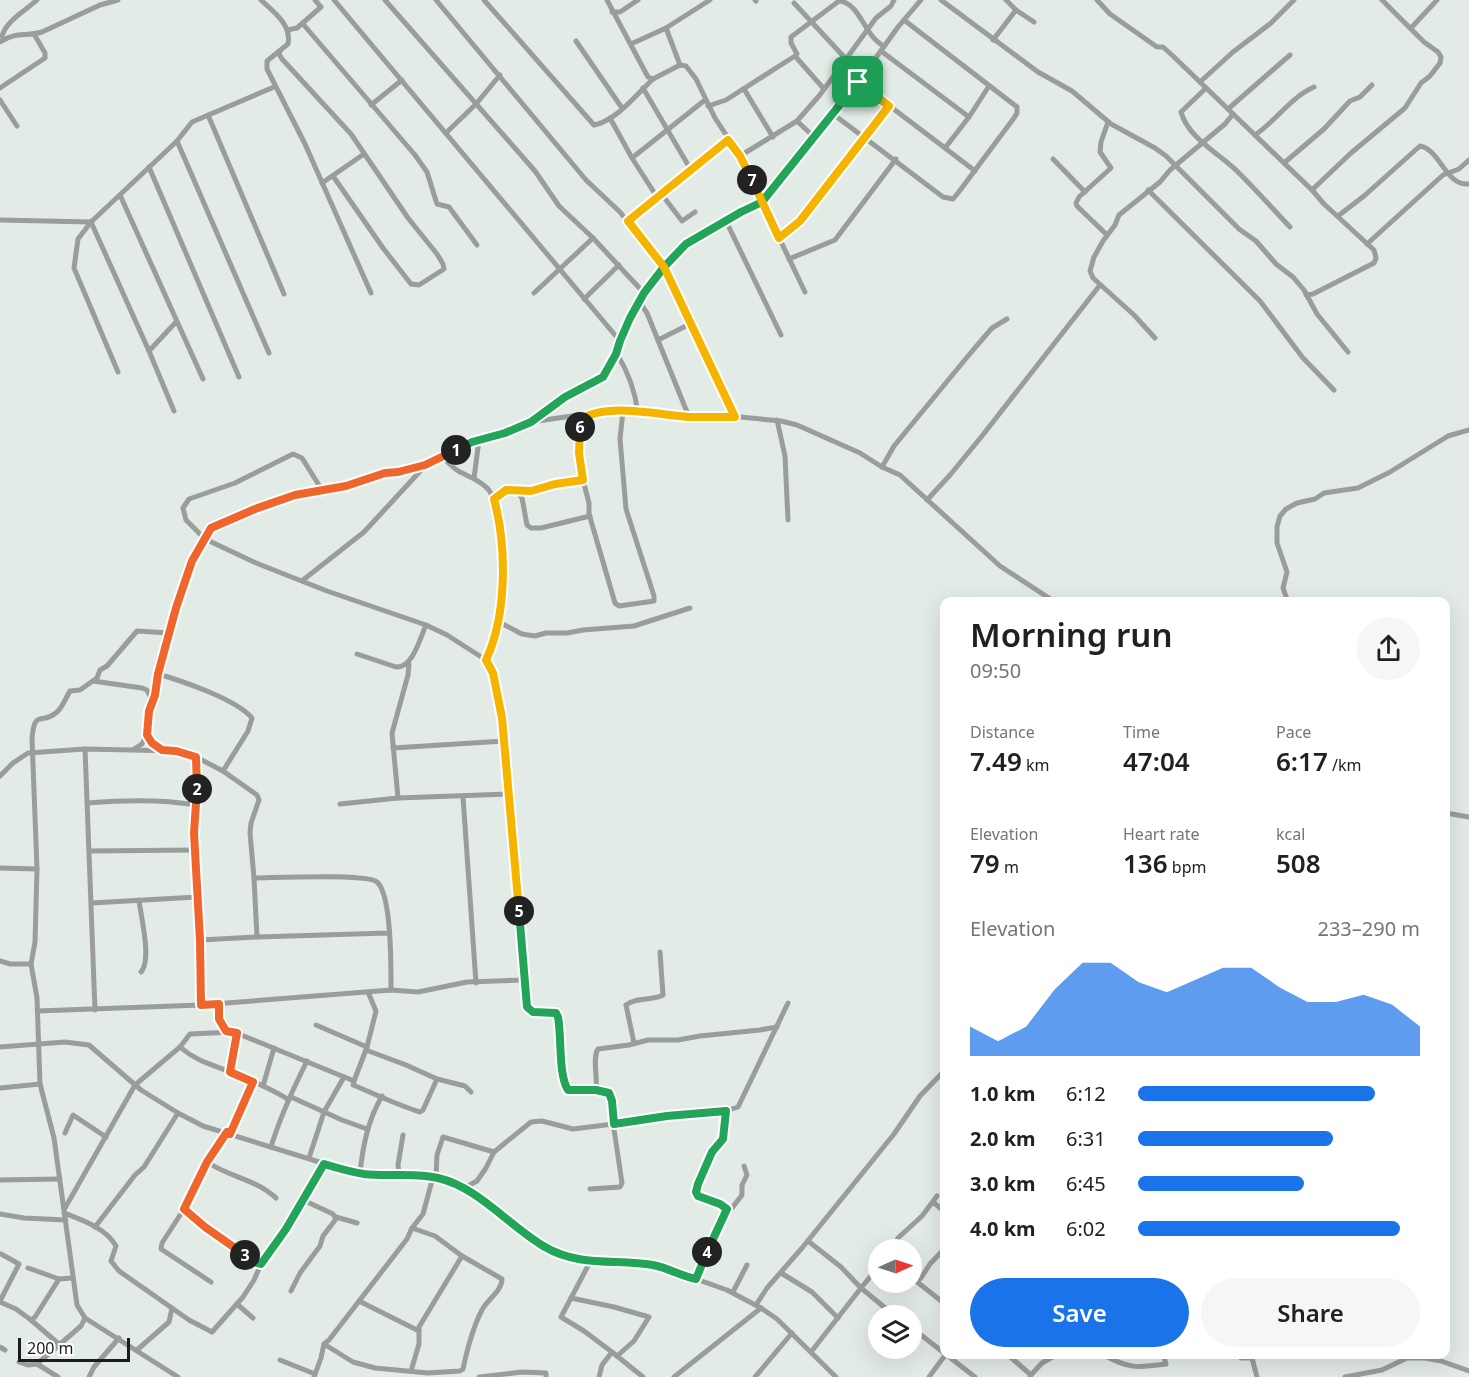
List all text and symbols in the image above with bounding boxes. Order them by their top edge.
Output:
pin [832,56,883,107]
icon: arrive [841,65,874,98]
pin: 7 [737,165,767,195]
text: 7 [747,169,757,191]
pin: 6 [565,412,595,442]
text: 6 [575,416,585,438]
pin: 1 [441,435,471,465]
text: 1 [451,439,461,461]
text: Morning run [970,612,1172,657]
button: share [1357,617,1420,680]
text: 09:50 [970,657,1021,684]
text: Distance [970,721,1035,743]
text: Time [1123,721,1160,743]
text: Pace [1276,721,1311,743]
text: 7.49 [970,743,1022,779]
text: 47:04 [1123,743,1190,779]
text: 6:17 [1276,743,1328,779]
text: km [1022,754,1049,776]
text: /km [1328,754,1361,776]
pin: 2 [182,774,212,804]
text: 2 [192,778,202,800]
text: Elevation [970,823,1038,845]
text: Heart rate [1123,823,1199,845]
text: kcal [1276,823,1305,845]
text: 79 [970,845,1000,881]
text: 136 [1123,845,1168,881]
text: 508 [1276,845,1321,881]
text: m [1000,856,1019,878]
text: bpm [1168,856,1206,878]
pin: 5 [504,896,534,926]
text: 5 [514,900,524,922]
text: Elevation [970,915,1055,942]
text: 233–290 m [1317,915,1420,942]
text: 1.0 km [970,1080,1036,1107]
text: 6:12 [1066,1080,1106,1107]
text: 2.0 km [970,1125,1036,1152]
text: 6:31 [1066,1125,1106,1152]
text: 3.0 km [970,1170,1036,1197]
text: 6:45 [1066,1170,1106,1197]
text: 4.0 km [970,1215,1036,1242]
text: 6:02 [1066,1215,1106,1242]
pin: 4 [692,1237,722,1267]
north arrow [868,1239,922,1293]
map controls [868,1239,922,1359]
pin: 3 [230,1240,260,1270]
text: 4 [702,1241,712,1263]
text: 3 [240,1244,250,1266]
button: Save [970,1278,1189,1347]
button: Share [1201,1278,1420,1347]
button: layers [868,1305,922,1359]
scale bar [18,1335,130,1362]
text: 200 m [27,1337,74,1359]

